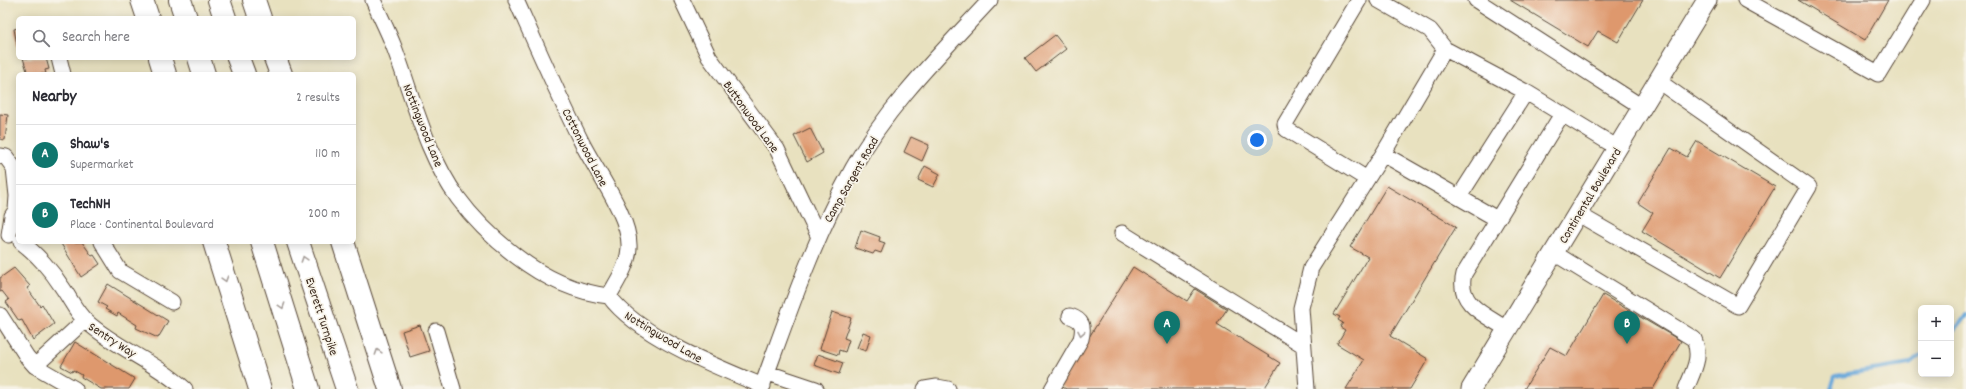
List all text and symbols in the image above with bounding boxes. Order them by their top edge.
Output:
search box [16,16,356,60]
icon: search [30,27,52,49]
text: Search here [62,27,130,49]
street label: Buttonwood Lane [717,77,783,158]
street label: Nottingwood Lane [396,82,447,171]
text: Nearby [32,86,76,110]
text: 2 results [296,89,340,108]
street label: Cottonwood Lane [556,106,612,191]
your location [1247,130,1267,150]
text: Shaw's [70,134,109,156]
street label: Camp Sargent Road [820,134,885,227]
text: A [41,145,49,164]
text: 110 m [315,145,340,164]
street label: Continental Boulevard [1555,145,1627,248]
text: Supermarket [70,156,134,175]
text: TechNH [70,194,111,216]
text: B [42,205,48,224]
text: 200 m [308,205,340,224]
text: Place · Continental Boulevard [70,216,214,235]
one-way arrow [300,256,309,263]
street label: Everett Turnpike [299,275,342,359]
one-way arrow [220,276,229,283]
one-way arrow [277,302,286,309]
map controls [1918,305,1954,377]
button: + [1918,305,1954,341]
street label: Nottingwood Lane [620,307,706,369]
pin: A [1154,311,1180,344]
pin: B [1614,311,1640,344]
street label: Sentry Way [84,318,140,364]
one-way arrow [1078,329,1086,336]
button: − [1918,341,1954,377]
one-way arrow [375,349,383,356]

